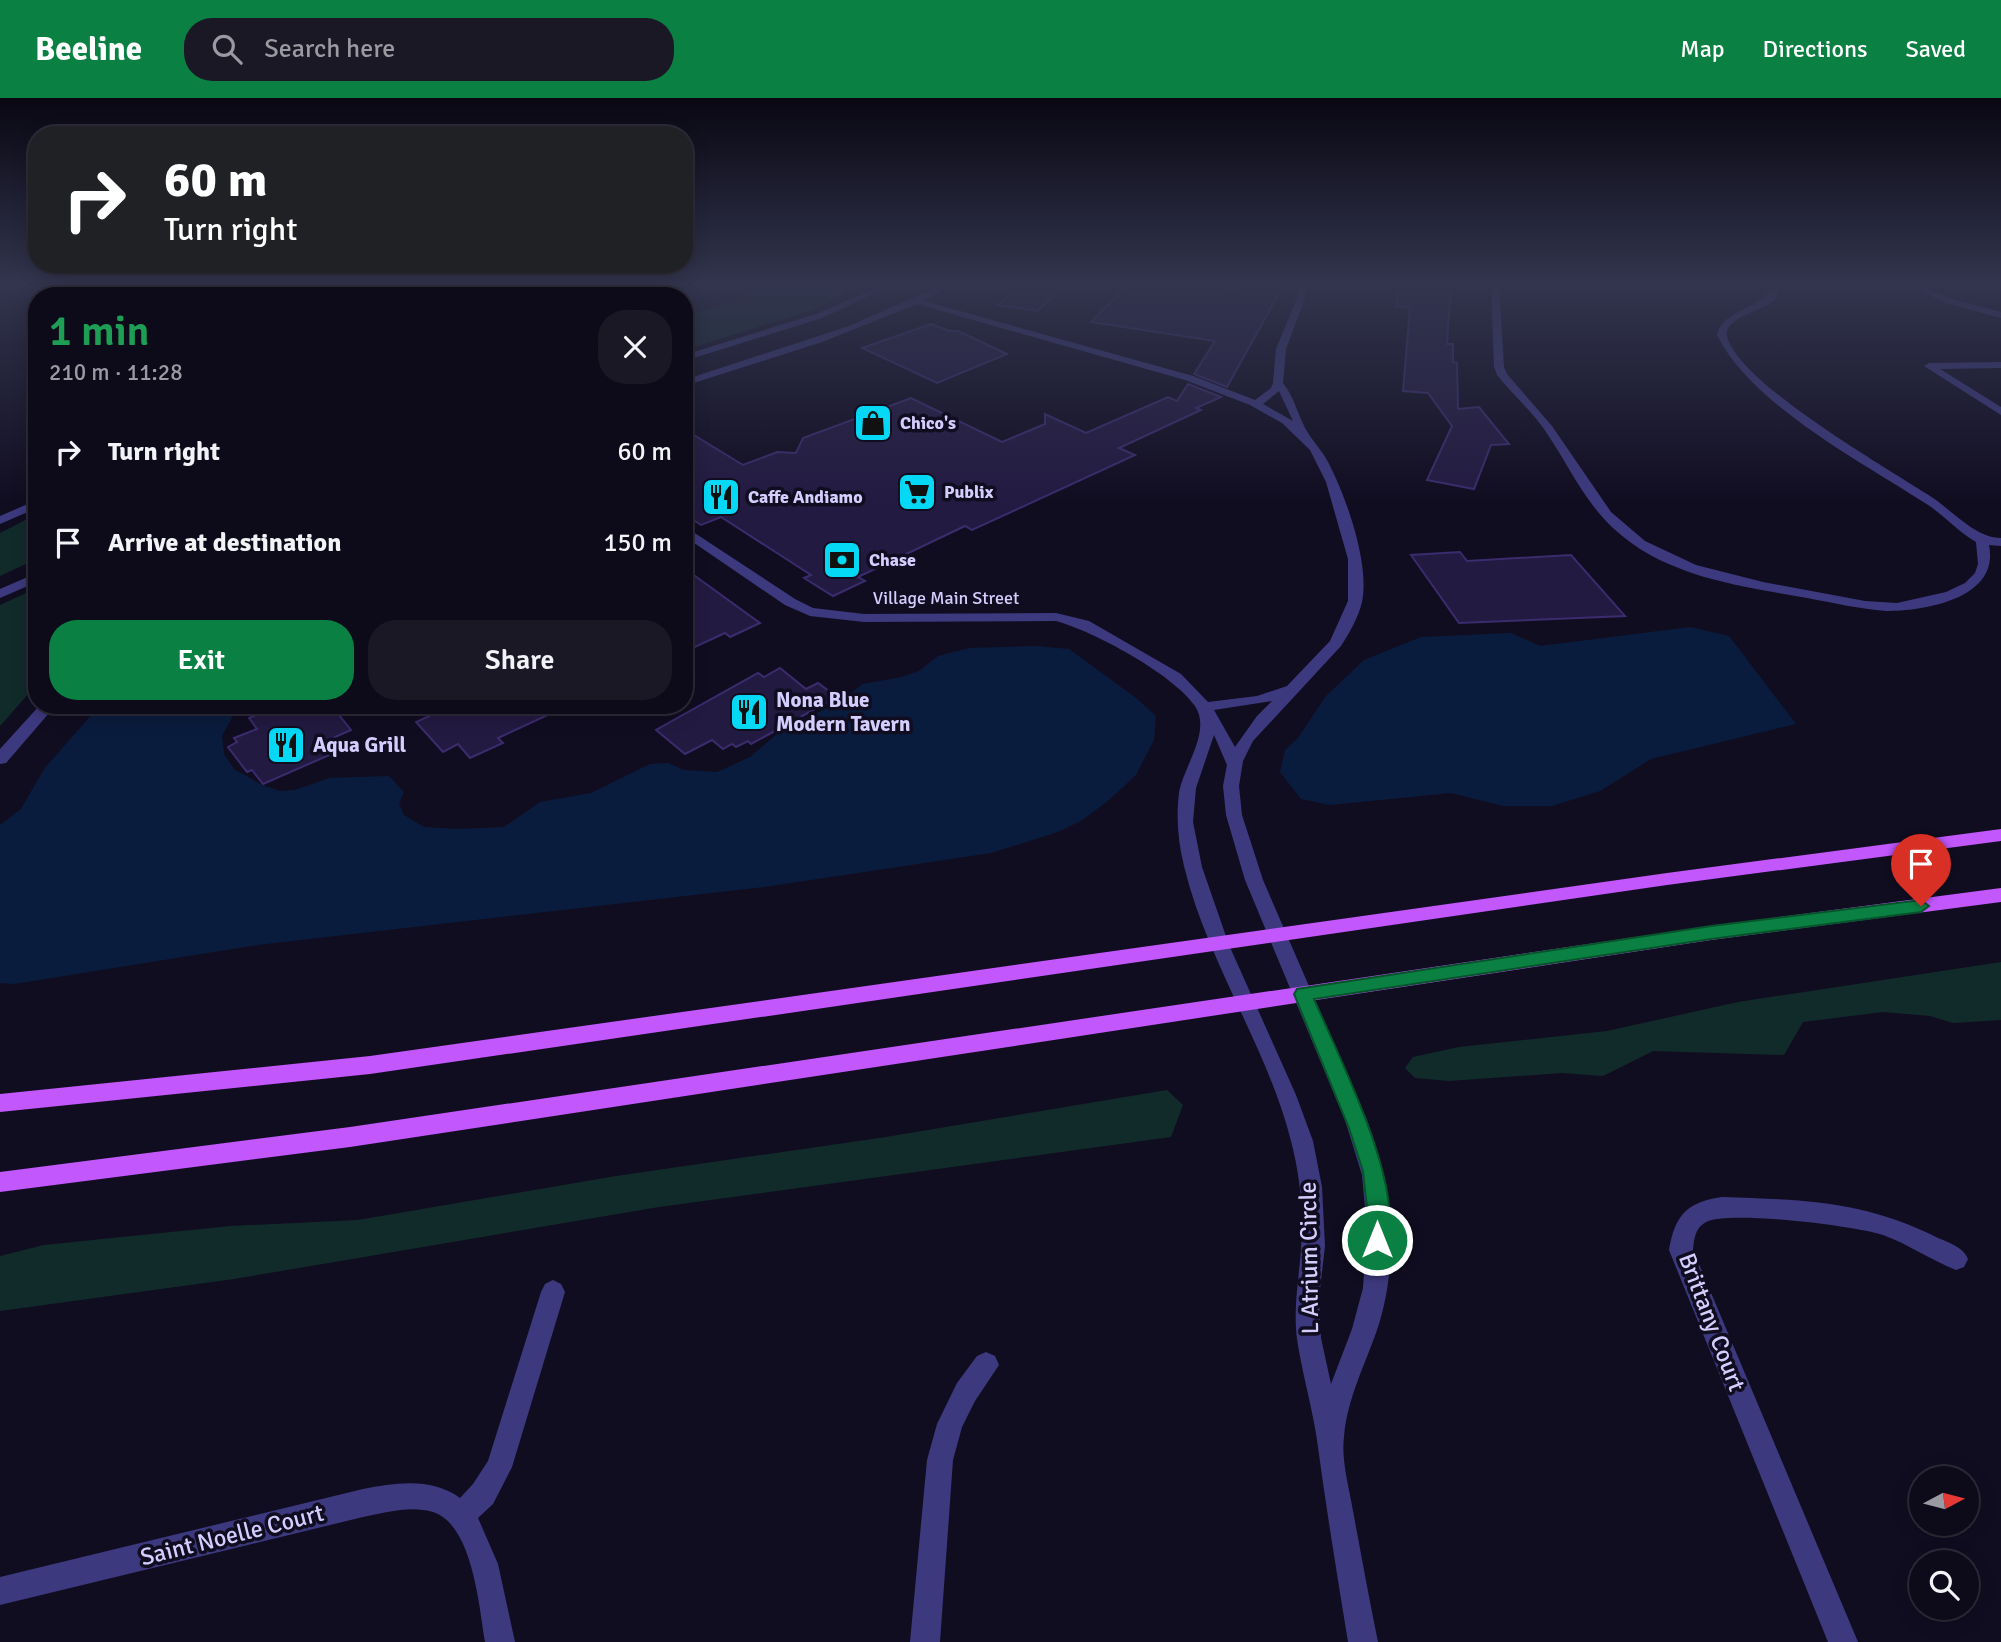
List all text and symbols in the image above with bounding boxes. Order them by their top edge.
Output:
search box [184,18,674,81]
text: Beeline [35,29,142,70]
icon: search [208,30,246,68]
text: Search here [264,33,395,65]
text: Map [1680,34,1725,64]
text: Directions [1763,34,1868,64]
text: Saved [1906,34,1966,64]
text: 60 m [164,150,267,210]
icon: right [49,154,140,245]
text: Turn right [164,210,297,249]
text: 1 min [49,306,150,357]
button: close [598,310,672,384]
text: 210 m · 11:28 [49,358,183,387]
shop icon: Chico's [852,402,894,444]
place label: Chico's [900,412,956,434]
icon: right [49,433,87,471]
text: Turn right [108,436,220,468]
text: 60 m [617,436,672,468]
supermarket icon: Publix [896,471,938,513]
restaurant icon: Caffe Andiamo [700,476,742,518]
place label: Publix [944,481,994,503]
place label: Caffe Andiamo [748,486,863,508]
icon: arrive [49,524,87,562]
text: Arrive at destination [108,527,341,559]
text: 150 m [603,527,672,559]
bank icon: Chase [821,539,863,581]
place label: Chase [869,549,916,571]
street label: Village Main Street [873,587,1019,609]
button: Exit [49,620,354,700]
button: Share [368,620,672,700]
place label: Nona Blue Modern Tavern [776,687,910,737]
restaurant icon: Nona Blue Modern Tavern [728,691,770,733]
restaurant icon: Aqua Grill [265,724,307,766]
place label: Aqua Grill [313,732,407,758]
pin [1891,834,1951,906]
icon: arrive [1902,845,1940,883]
street label: L Atrium Circle [1293,1181,1325,1335]
position arrow [1340,1203,1414,1277]
street label: Brittany Court [1672,1249,1752,1395]
north arrow [1909,1466,1979,1536]
map controls [1909,1466,1979,1620]
street label: Saint Noelle Court [137,1498,327,1572]
button: search [1909,1550,1979,1620]

